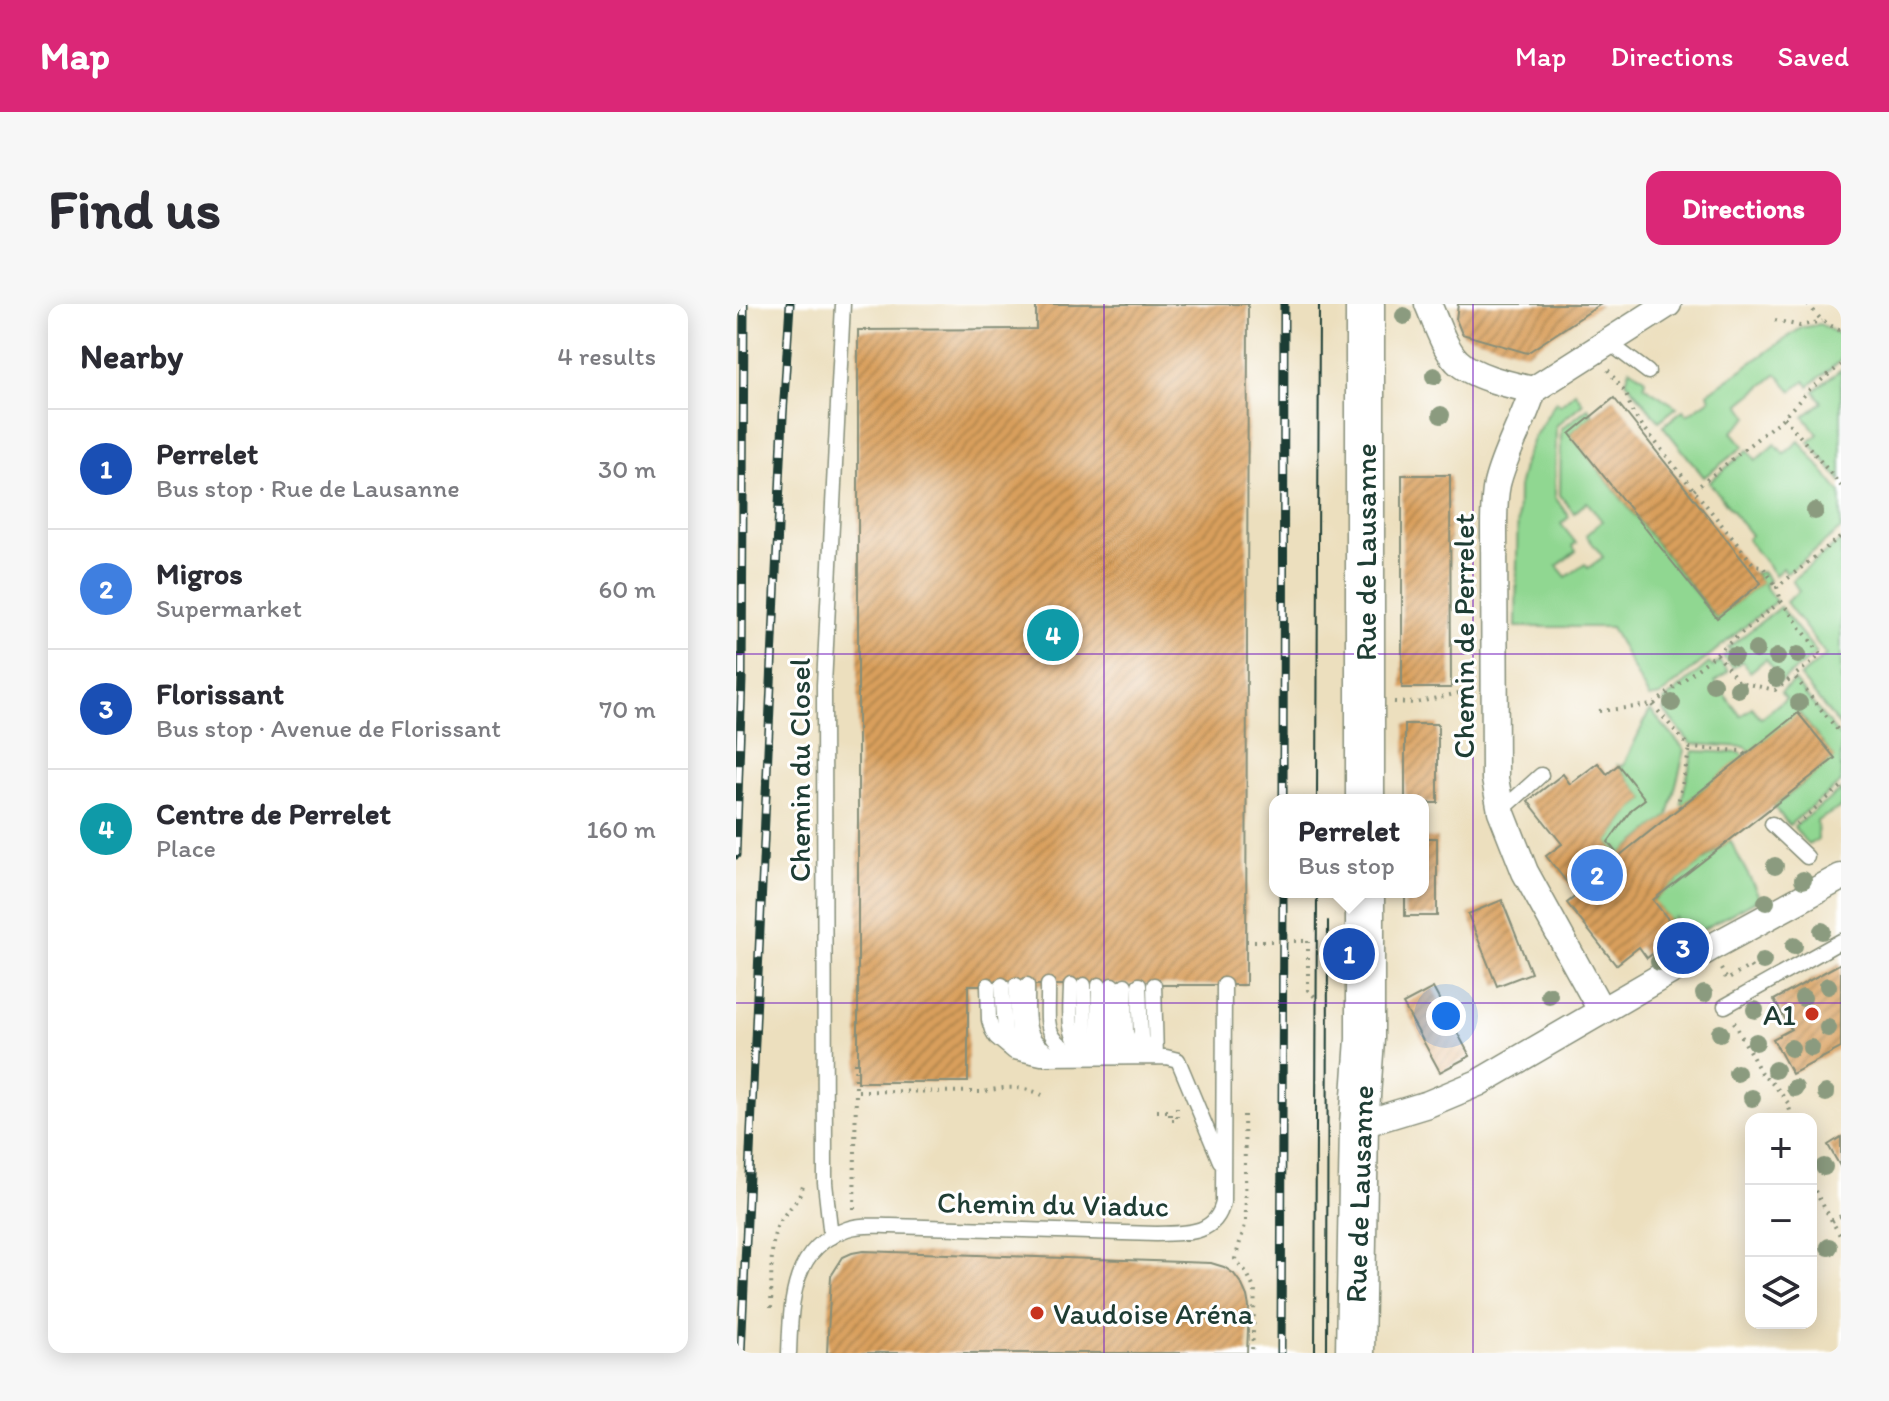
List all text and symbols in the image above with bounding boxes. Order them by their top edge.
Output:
text: Map [40,33,110,79]
text: Map [1515,39,1566,73]
text: Directions [1610,39,1734,73]
text: Saved [1778,39,1849,73]
button: Directions [1646,171,1841,245]
text: Find us [48,175,221,242]
text: Nearby [80,336,183,377]
text: 4 results [557,340,656,372]
text: Perrelet [156,435,258,472]
street label: Rue de Lausanne [1347,443,1384,661]
text: 1 [100,453,112,485]
text: 30 m [598,453,656,485]
text: Bus stop · Rue de Lausanne [156,472,460,504]
street label: Chemin de Perrelet [1445,513,1482,759]
text: Migros [156,555,243,592]
text: 2 [99,573,113,605]
text: 60 m [599,573,656,605]
text: Supermarket [156,592,302,624]
pin: 4 [1027,605,1079,665]
street label: Chemin du Closel [781,657,818,882]
text: Florissant [156,675,284,712]
text: 3 [99,693,113,725]
text: 70 m [599,693,656,725]
text: Bus stop · Avenue de Florissant [156,712,501,744]
popup [1269,794,1429,898]
text: Centre de Perrelet [156,795,391,832]
text: Perrelet [1298,812,1400,849]
text: 4 [98,813,114,845]
text: 160 m [586,813,656,845]
text: Place [156,832,216,864]
pin: 2 [1571,845,1623,905]
text: Bus stop [1298,849,1395,881]
pin: 3 [1657,918,1709,978]
pin: 1 [1323,924,1375,984]
your location [1426,996,1466,1036]
place label: A1 [1763,996,1796,1033]
marker: A1 [1803,1005,1821,1023]
street label: Rue de Lausanne [1337,1084,1381,1304]
map controls [1745,1113,1817,1329]
button: + [1745,1113,1817,1185]
street label: Chemin du Viaduc [937,1183,1169,1225]
button: − [1745,1185,1817,1257]
button: layers [1745,1257,1817,1329]
place label: Vaudoise Aréna [1053,1295,1254,1332]
marker: Vaudoise Aréna [1028,1304,1046,1322]

